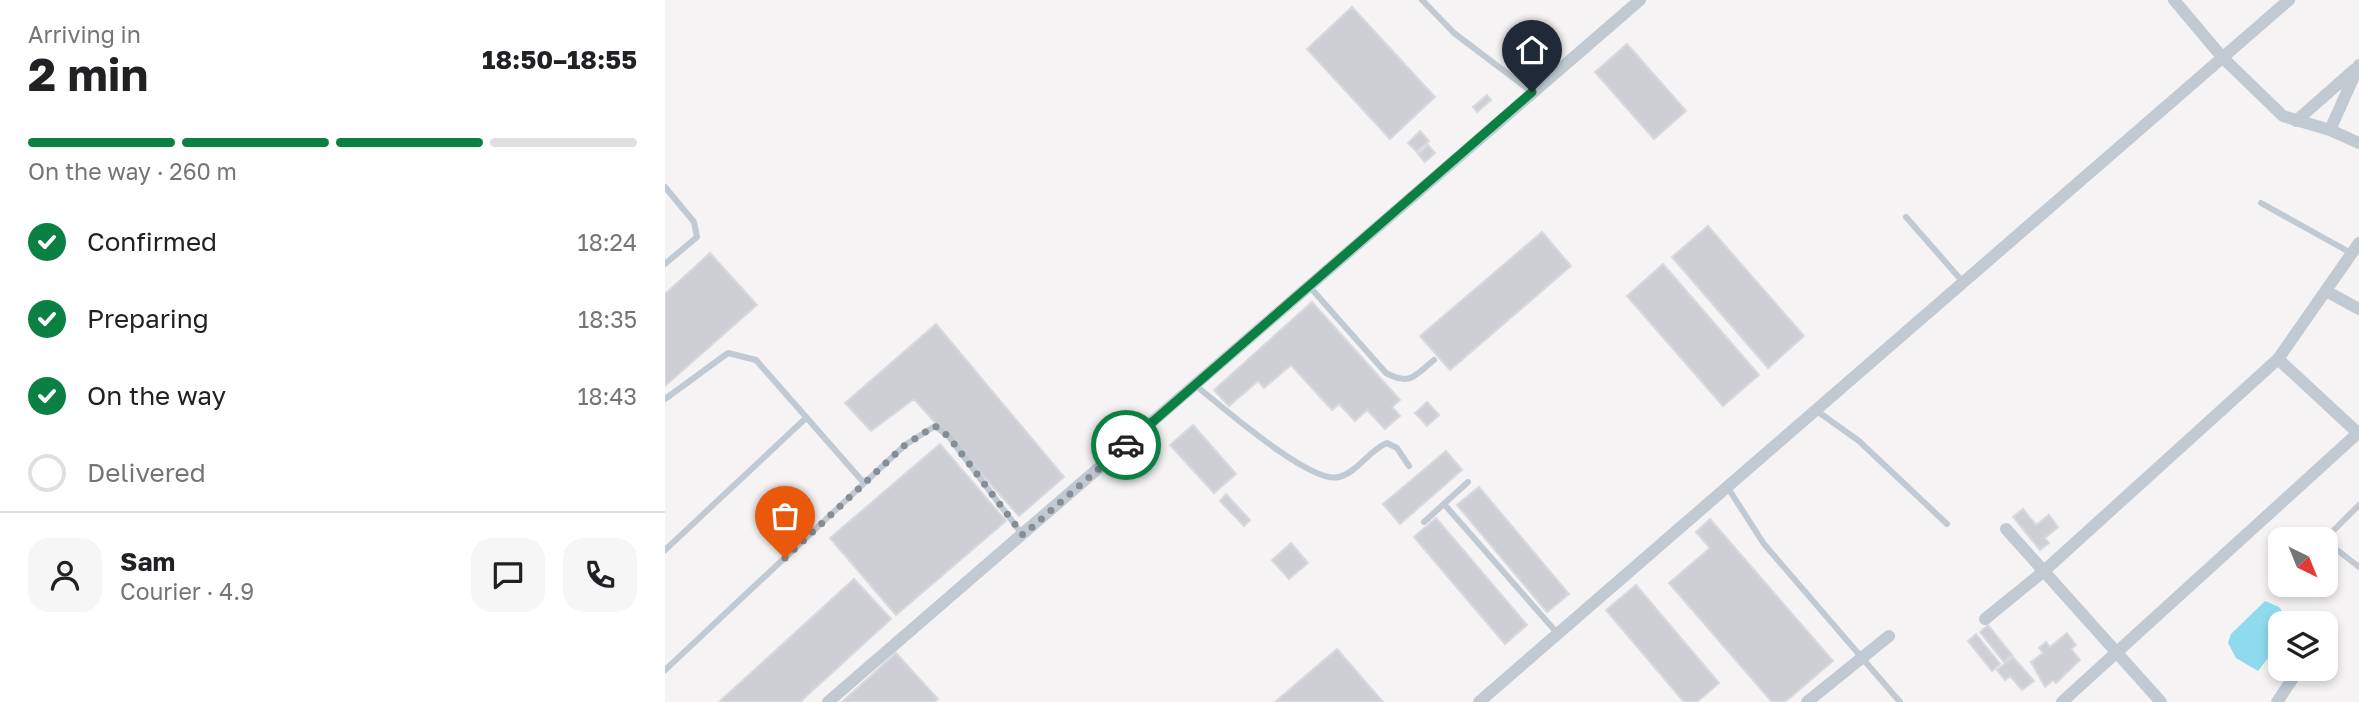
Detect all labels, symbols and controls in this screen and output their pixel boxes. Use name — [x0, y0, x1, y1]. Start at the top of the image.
text: Arriving in — [28, 20, 141, 48]
pin — [1502, 20, 1562, 92]
icon: home — [1513, 31, 1551, 69]
text: 18:50–18:55 — [482, 44, 637, 75]
text: 2 min — [28, 46, 148, 101]
text: On the way · 260 m — [28, 157, 237, 185]
icon: check — [28, 223, 66, 261]
text: Confirmed — [87, 226, 217, 257]
text: 18:24 — [578, 228, 637, 256]
icon: check — [28, 300, 66, 338]
text: Preparing — [87, 303, 209, 334]
text: 18:35 — [578, 305, 637, 333]
icon: check — [28, 377, 66, 415]
text: On the way — [87, 380, 226, 411]
text: 18:43 — [577, 382, 637, 410]
courier — [1091, 410, 1161, 480]
icon: car — [1107, 426, 1145, 464]
text: Delivered — [87, 457, 206, 488]
pin — [755, 486, 815, 558]
icon: bag — [766, 497, 804, 535]
north arrow — [2268, 527, 2338, 597]
map controls — [2268, 527, 2338, 681]
button: person — [28, 538, 102, 612]
button: chat — [471, 538, 545, 612]
button: phone — [563, 538, 637, 612]
text: Sam — [120, 546, 175, 577]
text: Courier · 4.9 — [120, 577, 254, 605]
button: layers — [2268, 611, 2338, 681]

